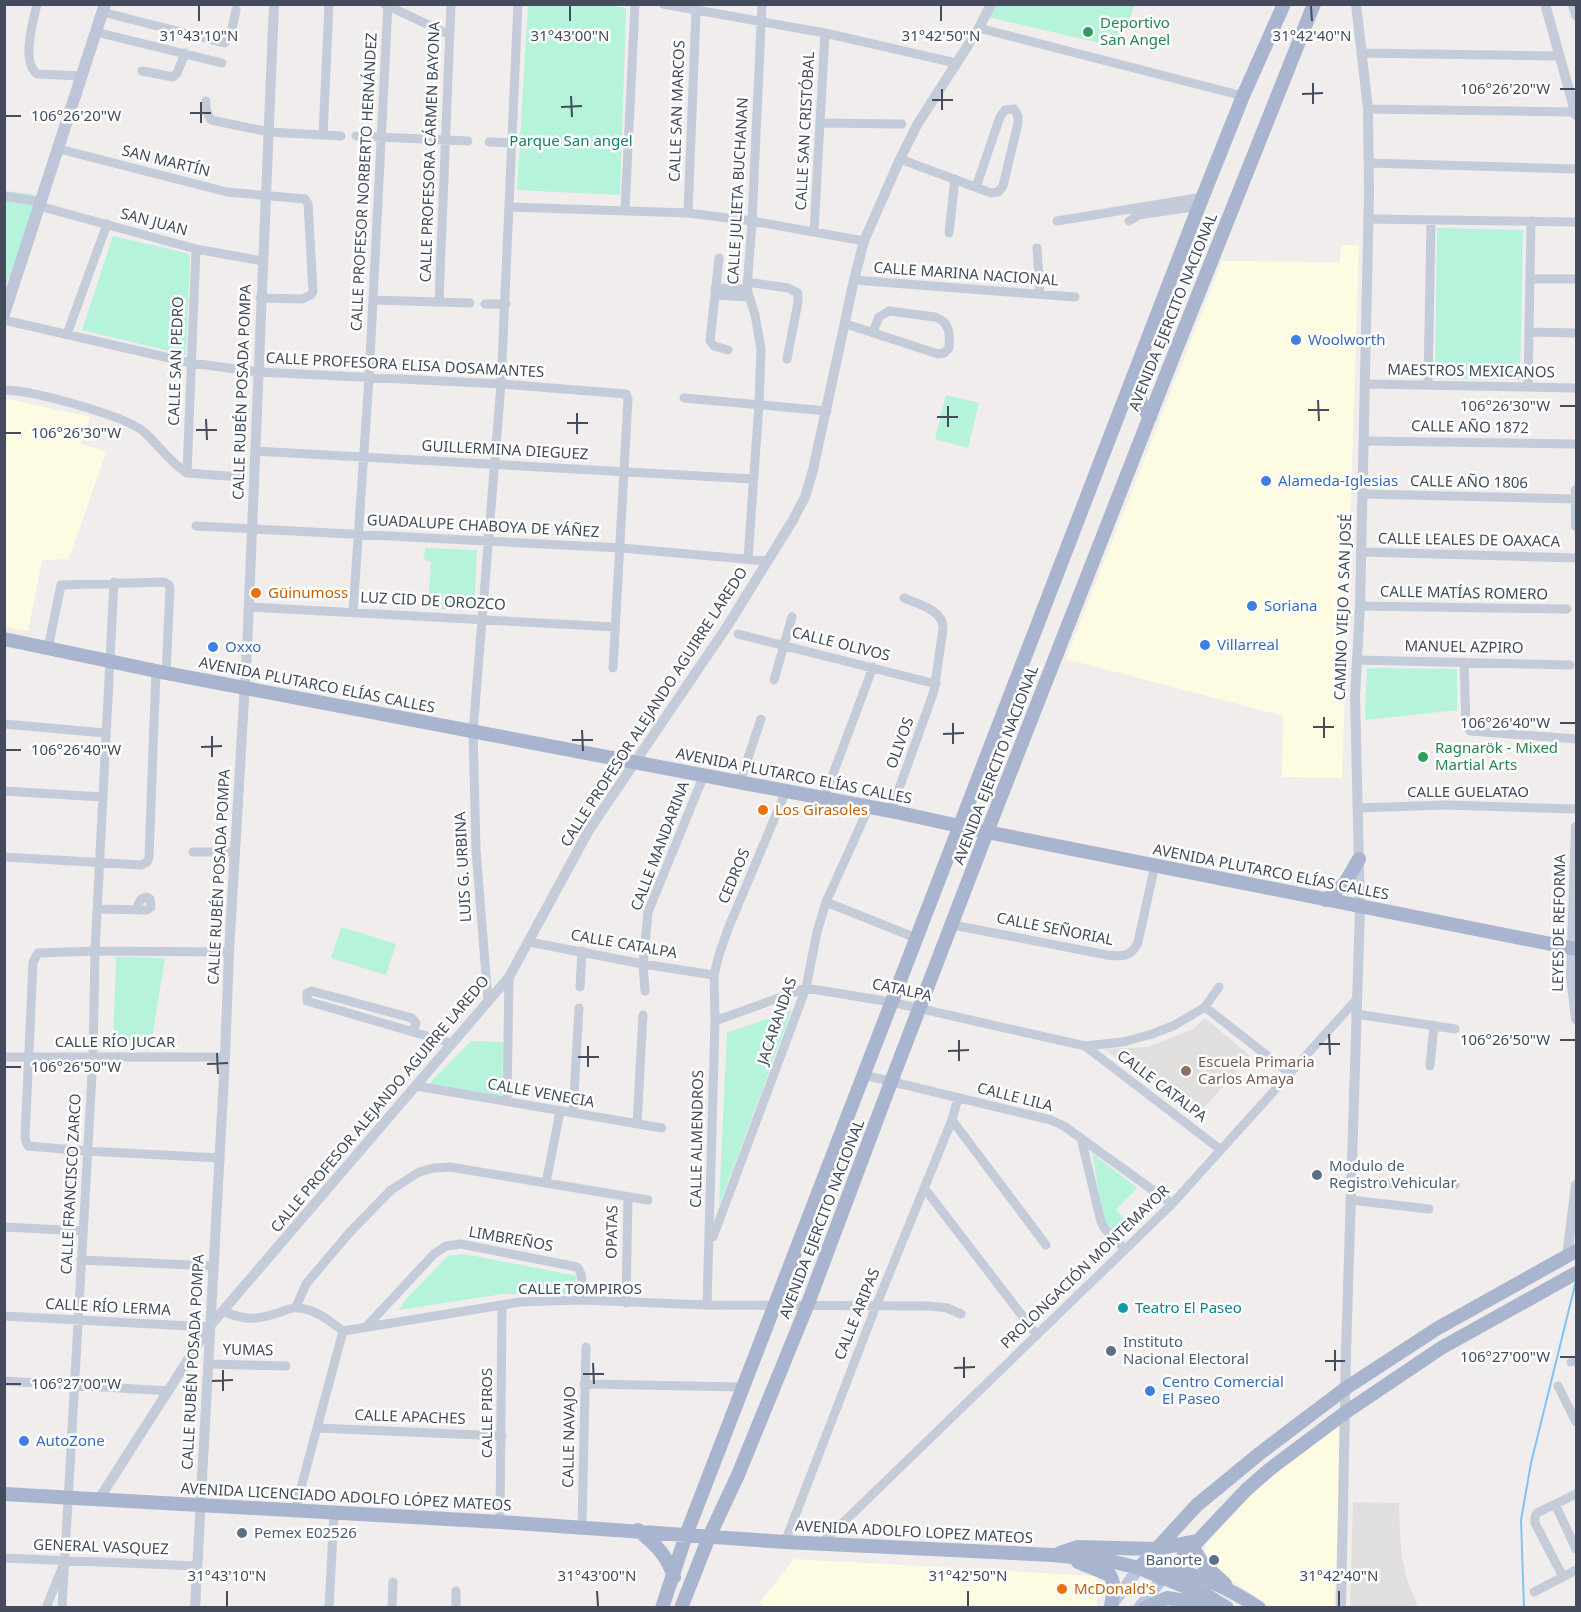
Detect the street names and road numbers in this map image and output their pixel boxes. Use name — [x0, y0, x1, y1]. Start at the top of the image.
street label: CALLE PROFESORA CÁRMEN BAYONA — [414, 21, 444, 283]
street label: CALLE PROFESOR NORBERTO HERNÁNDEZ — [345, 32, 381, 332]
street label: CALLE SAN MARCOS — [664, 40, 688, 182]
street label: CALLE SAN CRISTÓBAL — [790, 51, 818, 211]
street label: CALLE JULIETA BUCHANAN — [722, 97, 752, 285]
street label: SAN MARTÍN — [120, 139, 213, 181]
street label: SAN JUAN — [118, 202, 190, 240]
street label: AVENIDA EJERCITO NACIONAL — [1123, 209, 1221, 414]
street label: CALLE MARINA NACIONAL — [873, 257, 1059, 289]
street label: CALLE RUBÉN POSADA POMPA — [227, 283, 255, 500]
street label: CALLE SAN PEDRO — [163, 296, 187, 426]
street label: CALLE PROFESORA ELISA DOSAMANTES — [265, 347, 545, 381]
street label: MAESTROS MEXICANOS — [1387, 359, 1555, 381]
street label: CALLE AÑO 1872 — [1411, 415, 1529, 437]
street label: GUILLERMINA DIEGUEZ — [421, 435, 589, 463]
street label: CALLE AÑO 1806 — [1410, 470, 1528, 492]
street label: GUADALUPE CHABOYA DE YÁÑEZ — [366, 509, 600, 541]
street label: CAMINO VIEJO A SAN JOSÉ — [1329, 513, 1355, 701]
street label: CALLE LEALES DE OAXACA — [1378, 527, 1561, 551]
street label: CALLE PROFESOR ALEJANDO AGUIRRE LAREDO — [555, 563, 751, 850]
street label: CALLE MATÍAS ROMERO — [1380, 581, 1548, 603]
street label: LUZ CID DE OROZCO — [360, 586, 506, 614]
street label: CALLE OLIVOS — [790, 621, 892, 665]
street label: MANUEL AZPIRO — [1404, 635, 1524, 657]
street label: AVENIDA PLUTARCO ELÍAS CALLES — [197, 651, 437, 717]
street label: AVENIDA EJERCITO NACIONAL — [948, 662, 1042, 867]
street label: OLIVOS — [881, 714, 918, 771]
street label: AVENIDA PLUTARCO ELÍAS CALLES — [674, 742, 914, 808]
street label: CALLE RUBÉN POSADA POMPA — [202, 768, 234, 985]
street label: CALLE MANDARINA — [625, 778, 693, 913]
street label: CALLE GUELATAO — [1407, 781, 1529, 801]
street label: LUIS G. URBINA — [449, 811, 475, 923]
street label: AVENIDA PLUTARCO ELÍAS CALLES — [1151, 838, 1391, 904]
street label: CEDROS — [713, 845, 754, 906]
street label: LEYES DE REFORMA — [1547, 853, 1569, 992]
street label: CALLE SEÑORIAL — [995, 907, 1115, 949]
street label: CALLE CATALPA — [569, 924, 679, 962]
street label: CALLE PROFESOR ALEJANDO AGUIRRE LAREDO — [266, 971, 493, 1236]
street label: CATALPA — [870, 973, 934, 1005]
street label: JACARANDAS — [751, 974, 800, 1069]
street label: CALLE RÍO JUCAR — [55, 1031, 176, 1051]
street label: CALLE CATALPA — [1114, 1045, 1212, 1126]
street label: CALLE ALMENDROS — [685, 1070, 707, 1208]
street label: CALLE VENECIA — [486, 1073, 597, 1111]
street label: CALLE LILA — [975, 1077, 1056, 1115]
street label: CALLE FRANCISCO ZARCO — [55, 1093, 85, 1275]
street label: AVENIDA EJERCITO NACIONAL — [774, 1116, 868, 1321]
street label: PROLONGACIÓN MONTEMAYOR — [996, 1180, 1174, 1352]
street label: OPATAS — [601, 1205, 621, 1259]
street label: LIMBREÑOS — [467, 1221, 555, 1255]
street label: CALLE RUBÉN POSADA POMPA — [176, 1253, 208, 1470]
street label: CALLE ARIPAS — [829, 1265, 884, 1362]
street label: CALLE TOMPIROS — [518, 1278, 642, 1298]
street label: CALLE RÍO LERMA — [45, 1293, 172, 1319]
street label: YUMAS — [222, 1339, 274, 1359]
street label: CALLE PIROS — [476, 1368, 496, 1458]
street label: CALLE NAVAJO — [557, 1386, 579, 1488]
street label: CALLE APACHES — [354, 1404, 466, 1428]
street label: AVENIDA LICENCIADO ADOLFO LÓPEZ MATEOS — [180, 1477, 512, 1515]
street label: AVENIDA ADOLFO LOPEZ MATEOS — [794, 1515, 1034, 1547]
street label: GENERAL VASQUEZ — [33, 1534, 169, 1558]

